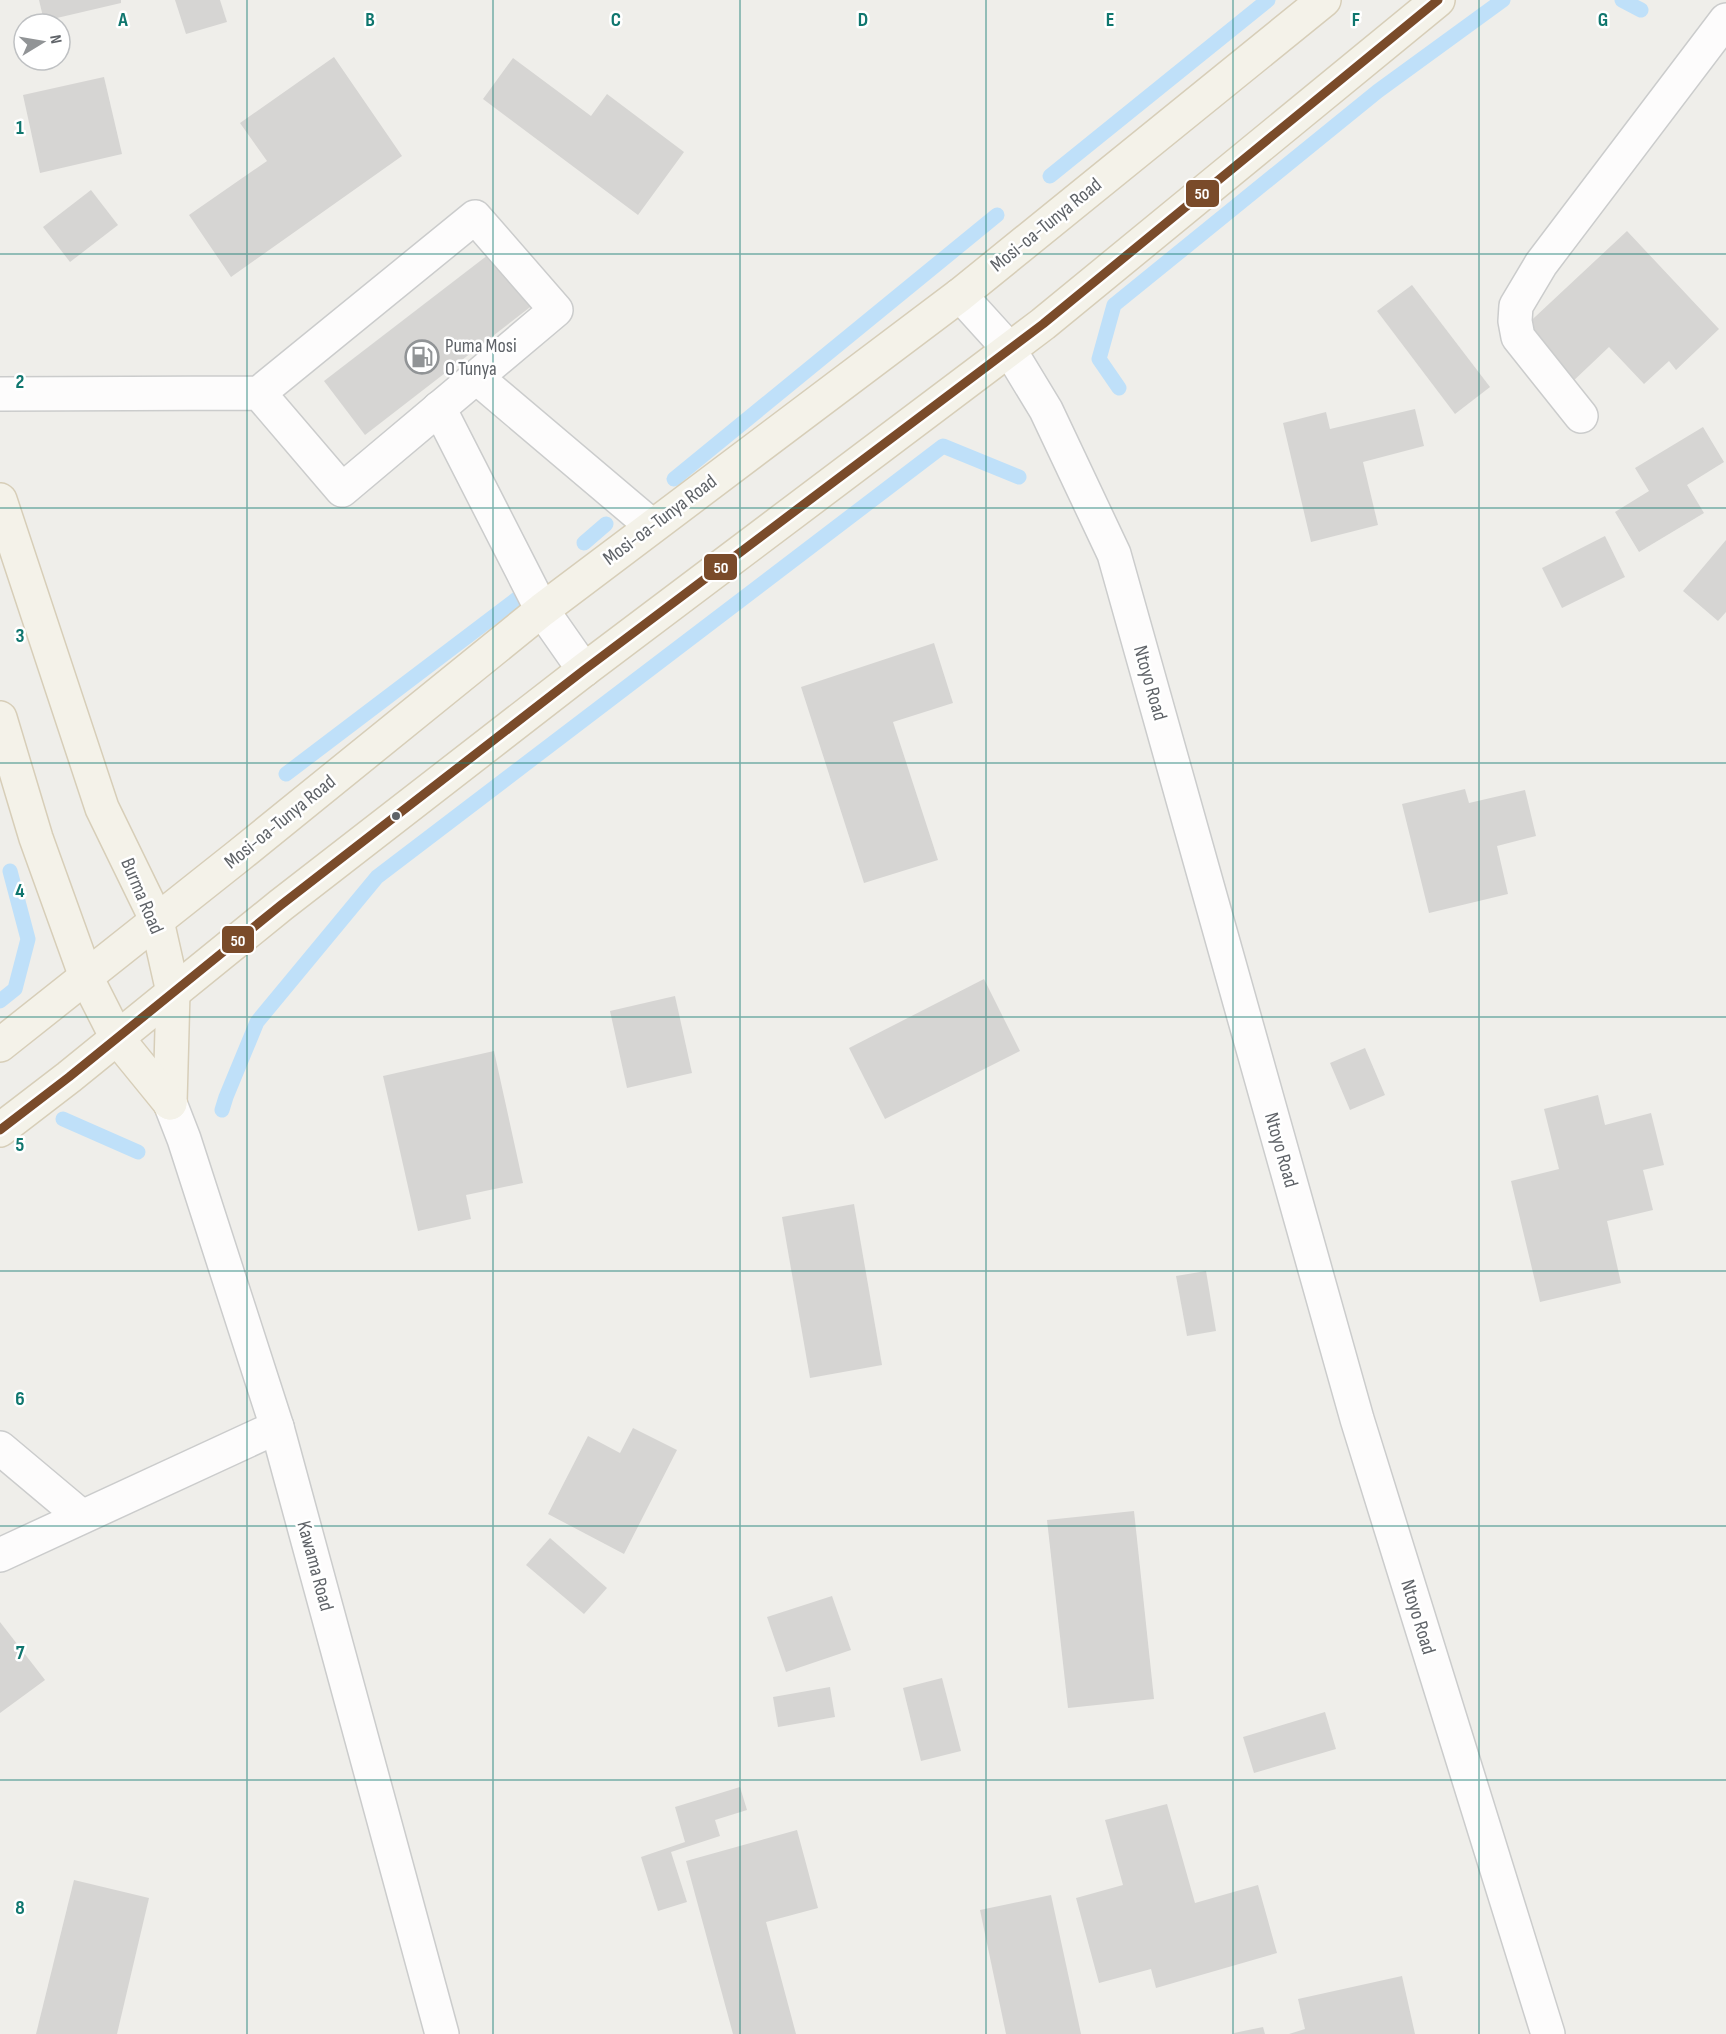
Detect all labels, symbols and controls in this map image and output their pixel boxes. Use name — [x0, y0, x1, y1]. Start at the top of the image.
text: A — [117, 8, 128, 32]
text: B — [365, 8, 375, 32]
text: C — [611, 8, 621, 32]
text: D — [858, 8, 868, 32]
text: E — [1106, 8, 1114, 32]
text: F — [1352, 8, 1360, 32]
text: G — [1598, 8, 1608, 32]
north arrow — [12, 12, 72, 72]
text: N — [45, 33, 65, 45]
text: 1 — [16, 116, 24, 140]
street label: Mosi-oa-Tunya Road — [986, 173, 1106, 277]
line badge: 50 — [1185, 179, 1220, 208]
text: 50 — [1195, 185, 1209, 204]
place label: Puma Mosi O Tunya — [445, 334, 517, 381]
fuel station icon: Puma Mosi O Tunya — [404, 339, 440, 375]
text: 2 — [16, 370, 24, 394]
street label: Mosi-oa-Tunya Road — [598, 469, 722, 571]
line badge: 50 — [703, 553, 738, 581]
text: 50 — [714, 559, 728, 578]
text: 3 — [16, 624, 25, 648]
street label: Ntoyo Road — [1128, 643, 1172, 723]
street label: Mosi-oa-Tunya Road — [220, 770, 340, 874]
unlabelled marker — [390, 810, 402, 822]
street label: Burma Road — [115, 854, 169, 938]
text: 4 — [15, 879, 25, 903]
line badge: 50 — [221, 925, 255, 954]
text: 50 — [231, 932, 245, 951]
street label: Ntoyo Road — [1259, 1110, 1303, 1190]
text: 5 — [16, 1133, 25, 1157]
text: 6 — [15, 1387, 25, 1411]
street label: Kawama Road — [291, 1518, 339, 1614]
street label: Ntoyo Road — [1395, 1577, 1441, 1657]
text: 7 — [16, 1641, 25, 1665]
text: 8 — [15, 1896, 25, 1920]

